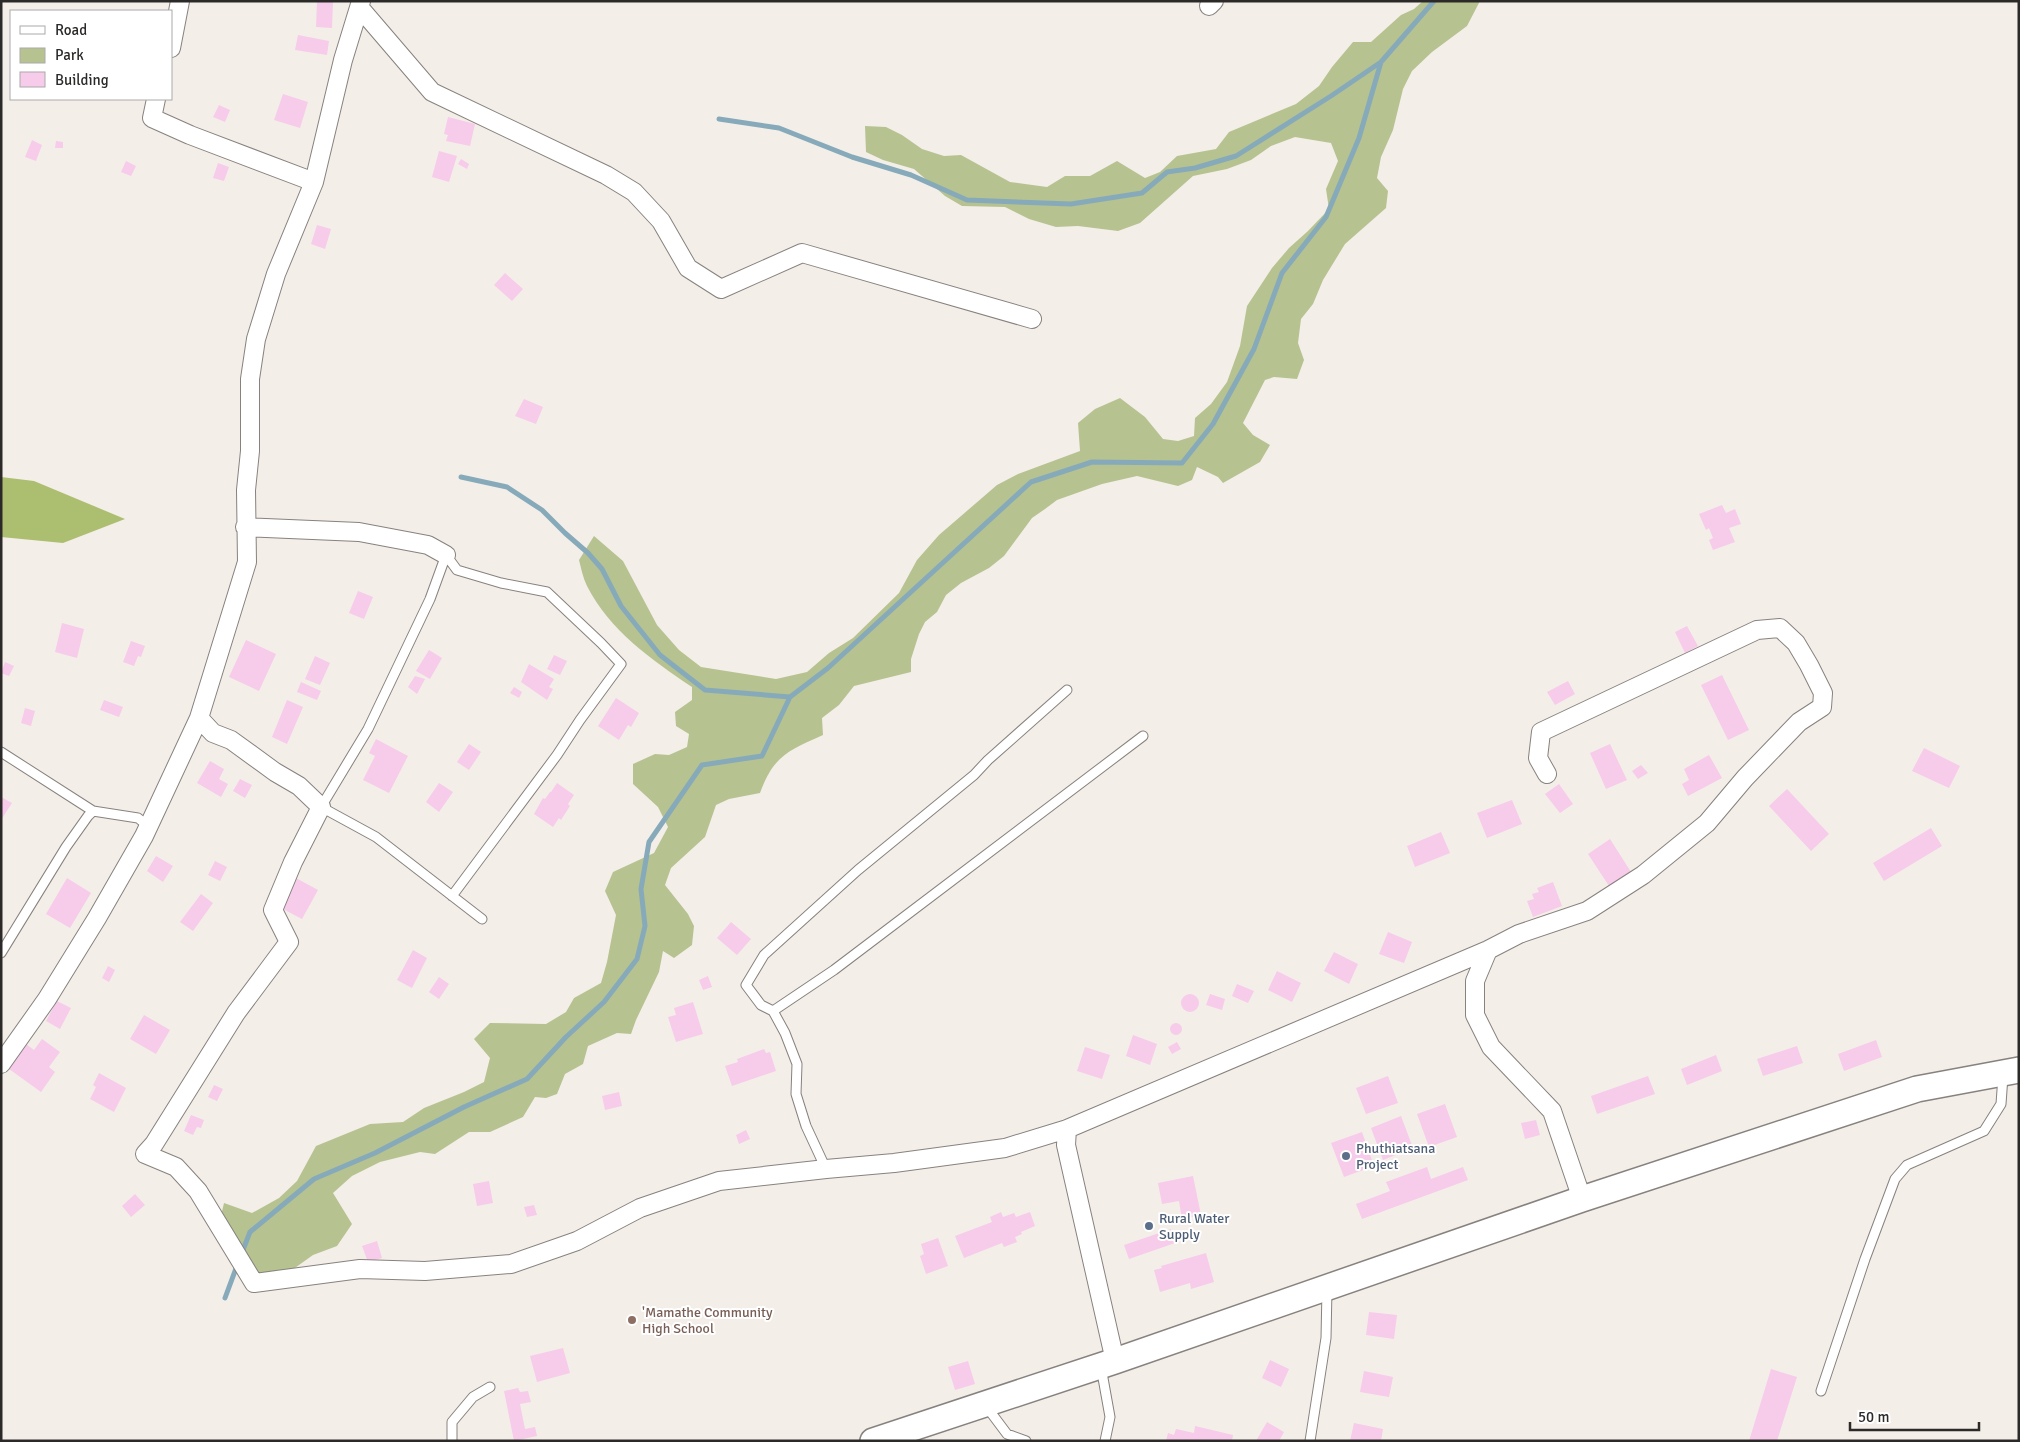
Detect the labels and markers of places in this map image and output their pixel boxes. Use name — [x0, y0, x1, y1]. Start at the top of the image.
place label: Phuthiatsana Project — [1356, 1140, 1435, 1173]
marker: Phuthiatsana Project — [1340, 1150, 1352, 1162]
place label: Rural Water Supply — [1159, 1210, 1230, 1243]
marker: Rural Water Supply — [1143, 1220, 1155, 1232]
place label: 'Mamathe Community High School — [642, 1304, 773, 1337]
marker: 'Mamathe Community High School — [626, 1314, 638, 1326]

